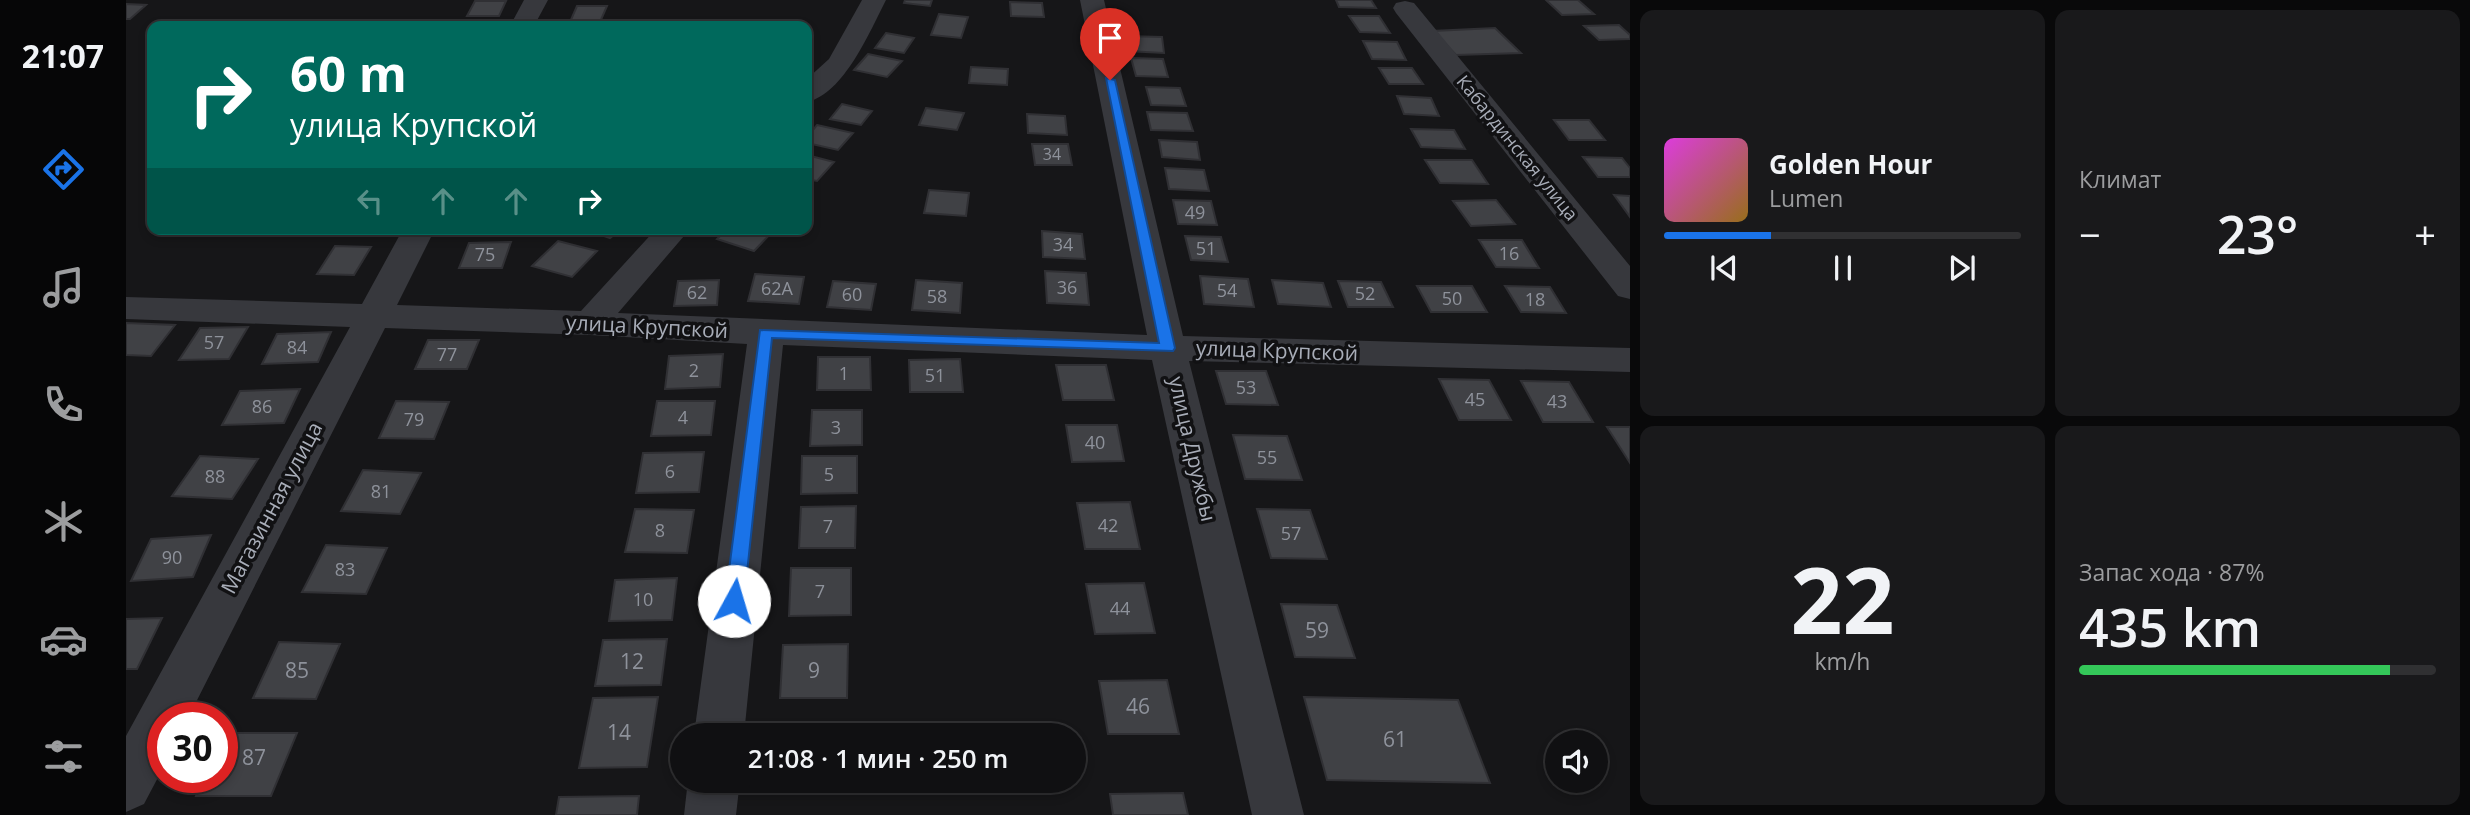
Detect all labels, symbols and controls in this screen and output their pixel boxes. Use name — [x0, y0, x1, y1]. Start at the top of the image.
pin — [1080, 8, 1140, 80]
icon: arrive — [1091, 19, 1129, 57]
text: 21:07 — [22, 34, 104, 77]
text: 60 m — [290, 40, 407, 106]
icon: right — [175, 49, 266, 140]
street label: Кабардинская улица — [1452, 70, 1584, 225]
text: улица Крупской — [290, 103, 537, 146]
house number: 34 — [1043, 143, 1061, 165]
icon: directions — [39, 145, 88, 194]
text: Golden Hour — [1769, 146, 1932, 182]
text: Климат — [2079, 163, 2161, 195]
icon: left — [351, 182, 389, 220]
icon: ahead — [424, 182, 462, 220]
icon: ahead — [497, 182, 535, 220]
icon: right — [570, 182, 608, 220]
text: Lumen — [1769, 182, 1843, 214]
text: 23° — [2217, 198, 2298, 269]
house number: 49 — [1185, 200, 1205, 224]
text: − — [2079, 208, 2101, 260]
text: + — [2414, 208, 2436, 260]
house number: 34 — [1053, 232, 1073, 256]
house number: 51 — [1196, 236, 1216, 260]
house number: 16 — [1499, 241, 1519, 265]
house number: 75 — [475, 242, 495, 266]
icon: previous — [1705, 249, 1743, 287]
icon: pause — [1824, 249, 1862, 287]
icon: next — [1943, 249, 1981, 287]
icon: music — [39, 263, 88, 312]
house number: 36 — [1057, 275, 1077, 299]
house number: 62А — [761, 276, 794, 300]
house number: 54 — [1217, 278, 1237, 302]
house number: 62 — [687, 280, 707, 304]
house number: 52 — [1355, 281, 1375, 305]
house number: 60 — [842, 282, 862, 306]
house number: 58 — [927, 284, 947, 308]
house number: 50 — [1442, 286, 1462, 310]
house number: 18 — [1525, 287, 1545, 311]
street label: улица Крупской — [565, 308, 729, 344]
house number: 57 — [204, 330, 224, 354]
street label: улица Крупской — [1195, 333, 1359, 367]
house number: 84 — [287, 335, 307, 359]
house number: 77 — [437, 342, 457, 366]
house number: 2 — [689, 358, 699, 382]
house number: 1 — [839, 361, 849, 385]
house number: 51 — [925, 363, 945, 387]
street label: улица Дружбы — [1163, 374, 1223, 524]
house number: 53 — [1236, 375, 1256, 399]
icon: phone — [39, 380, 88, 429]
house number: 45 — [1465, 387, 1485, 411]
house number: 43 — [1547, 389, 1567, 413]
house number: 86 — [252, 394, 272, 418]
house number: 4 — [678, 405, 688, 429]
house number: 79 — [404, 407, 424, 431]
house number: 3 — [831, 415, 841, 439]
street label: Магазинная улица — [214, 417, 328, 598]
house number: 40 — [1085, 430, 1105, 454]
house number: 55 — [1257, 445, 1277, 469]
house number: 6 — [665, 459, 675, 483]
house number: 5 — [824, 462, 834, 486]
house number: 88 — [205, 464, 225, 488]
house number: 81 — [371, 479, 391, 503]
icon: climate — [39, 497, 88, 546]
house number: 42 — [1098, 513, 1118, 537]
house number: 7 — [823, 514, 833, 538]
house number: 8 — [655, 518, 665, 542]
house number: 57 — [1281, 521, 1301, 545]
text: 22 — [1790, 537, 1895, 661]
house number: 90 — [162, 545, 182, 569]
text: Запас хода · 87% — [2079, 556, 2264, 588]
house number: 83 — [335, 557, 355, 581]
position arrow — [697, 564, 771, 638]
house number: 7 — [815, 579, 825, 603]
house number: 10 — [633, 587, 653, 611]
text: 435 km — [2079, 591, 2261, 662]
house number: 44 — [1110, 596, 1130, 620]
icon: car — [39, 615, 88, 664]
house number: 59 — [1305, 616, 1329, 644]
text: km/h — [1815, 645, 1870, 677]
house number: 12 — [620, 647, 644, 675]
house number: 85 — [285, 656, 309, 684]
house number: 9 — [808, 656, 820, 684]
house number: 46 — [1126, 692, 1150, 720]
speed limit sign: 30 — [147, 702, 238, 793]
house number: 14 — [607, 718, 631, 746]
house number: 61 — [1383, 725, 1407, 753]
map controls — [1545, 730, 1608, 793]
button: sound — [1545, 730, 1608, 793]
icon: filters — [39, 732, 88, 781]
text: 21:08 · 1 мин · 250 m — [748, 740, 1008, 776]
house number: 87 — [242, 743, 266, 771]

